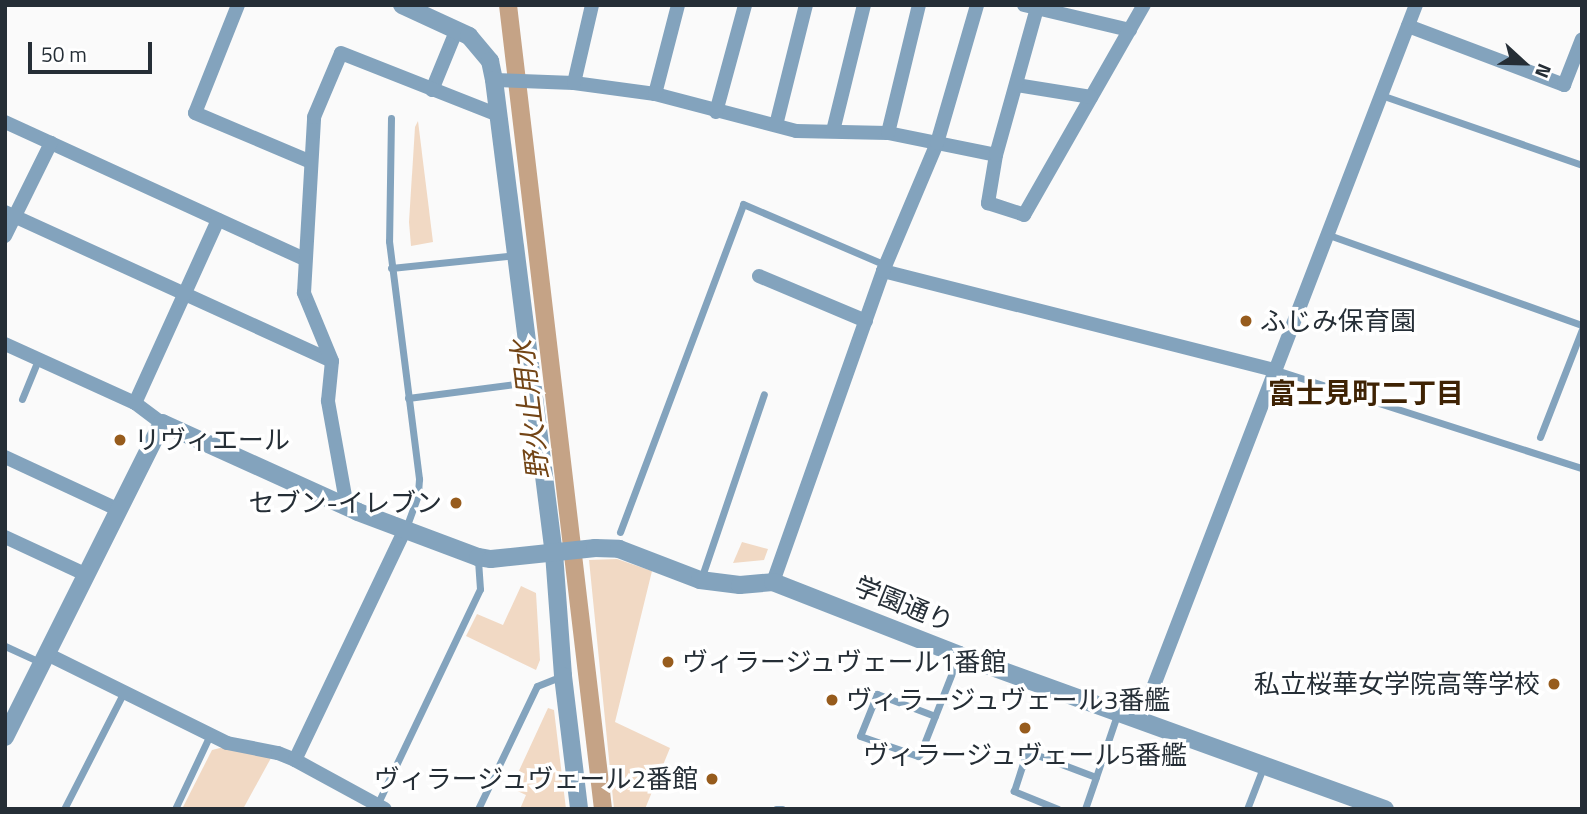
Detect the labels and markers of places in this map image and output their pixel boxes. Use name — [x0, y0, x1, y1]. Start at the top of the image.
place label: ふじみ保育園 — [1260, 305, 1416, 337]
marker: ふじみ保育園 — [1238, 313, 1254, 329]
place label: リヴィエール — [134, 424, 290, 456]
marker: リヴィエール — [112, 432, 128, 448]
place label: セブン-イレブン — [249, 487, 442, 519]
marker: セブン-イレブン — [448, 495, 464, 511]
place label: ヴィラージュヴェール1番館 — [682, 646, 1009, 678]
marker: ヴィラージュヴェール1番館 — [660, 654, 676, 670]
place label: 私立桜華女学院高等学校 — [1254, 668, 1540, 700]
marker: 私立桜華女学院高等学校 — [1546, 676, 1562, 692]
place label: ヴィラージュヴェール3番艦 — [846, 684, 1173, 716]
marker: ヴィラージュヴェール3番艦 — [824, 692, 840, 708]
marker: ヴィラージュヴェール5番艦 — [1017, 720, 1033, 736]
place label: ヴィラージュヴェール5番艦 — [862, 739, 1188, 771]
place label: ヴィラージュヴェール2番館 — [371, 763, 698, 795]
marker: ヴィラージュヴェール2番館 — [704, 771, 720, 787]

